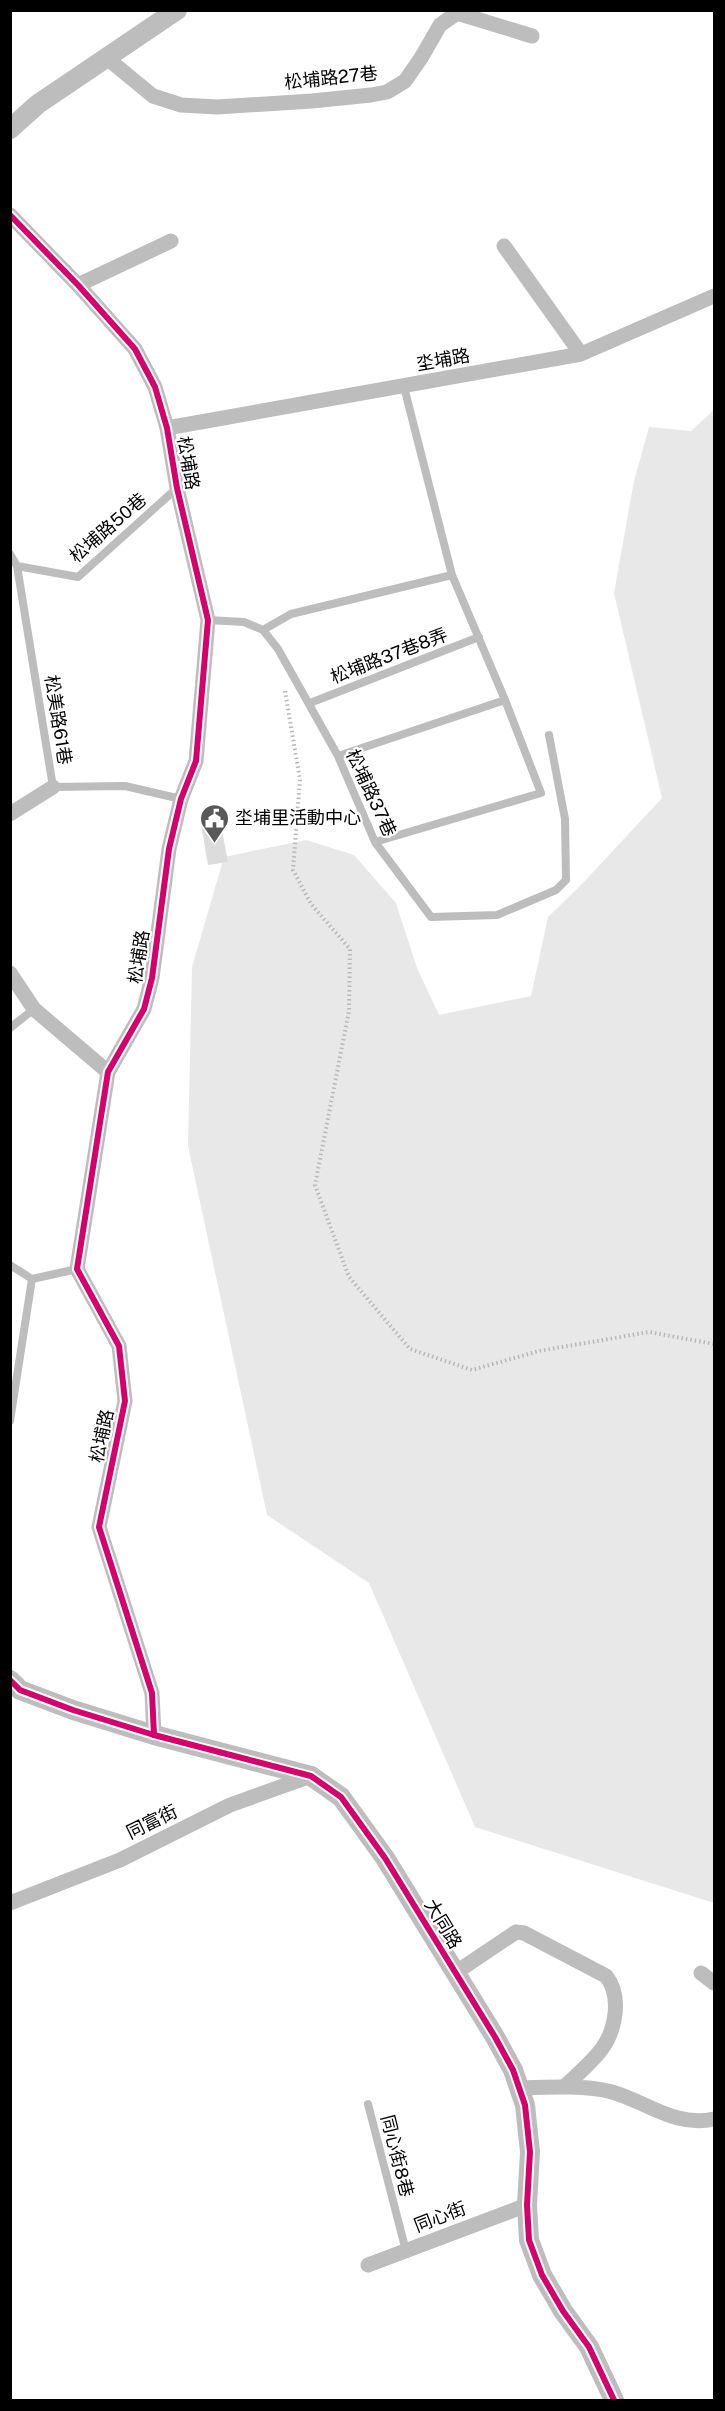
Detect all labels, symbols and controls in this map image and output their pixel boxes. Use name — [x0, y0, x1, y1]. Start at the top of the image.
street label: 松埔路27巷 — [283, 62, 379, 93]
street label: 坔埔路 — [415, 344, 471, 375]
street label: 松埔路 — [173, 435, 204, 491]
street label: 松埔路50巷 — [65, 489, 150, 567]
street label: 松埔路37巷8弄 — [327, 624, 450, 687]
street label: 松美路61巷 — [41, 674, 76, 766]
street label: 松埔路37巷 — [342, 746, 401, 840]
public building icon: 坔埔里活動中心 — [198, 802, 230, 844]
place label: 坔埔里活動中心 — [235, 807, 361, 828]
street label: 松埔路 — [124, 929, 153, 985]
street label: 松埔路 — [86, 1407, 117, 1464]
street label: 同富街 — [123, 1800, 181, 1843]
street label: 大同路 — [421, 1895, 466, 1952]
street label: 同心街8巷 — [377, 2113, 418, 2199]
street label: 同心街 — [411, 2197, 469, 2236]

